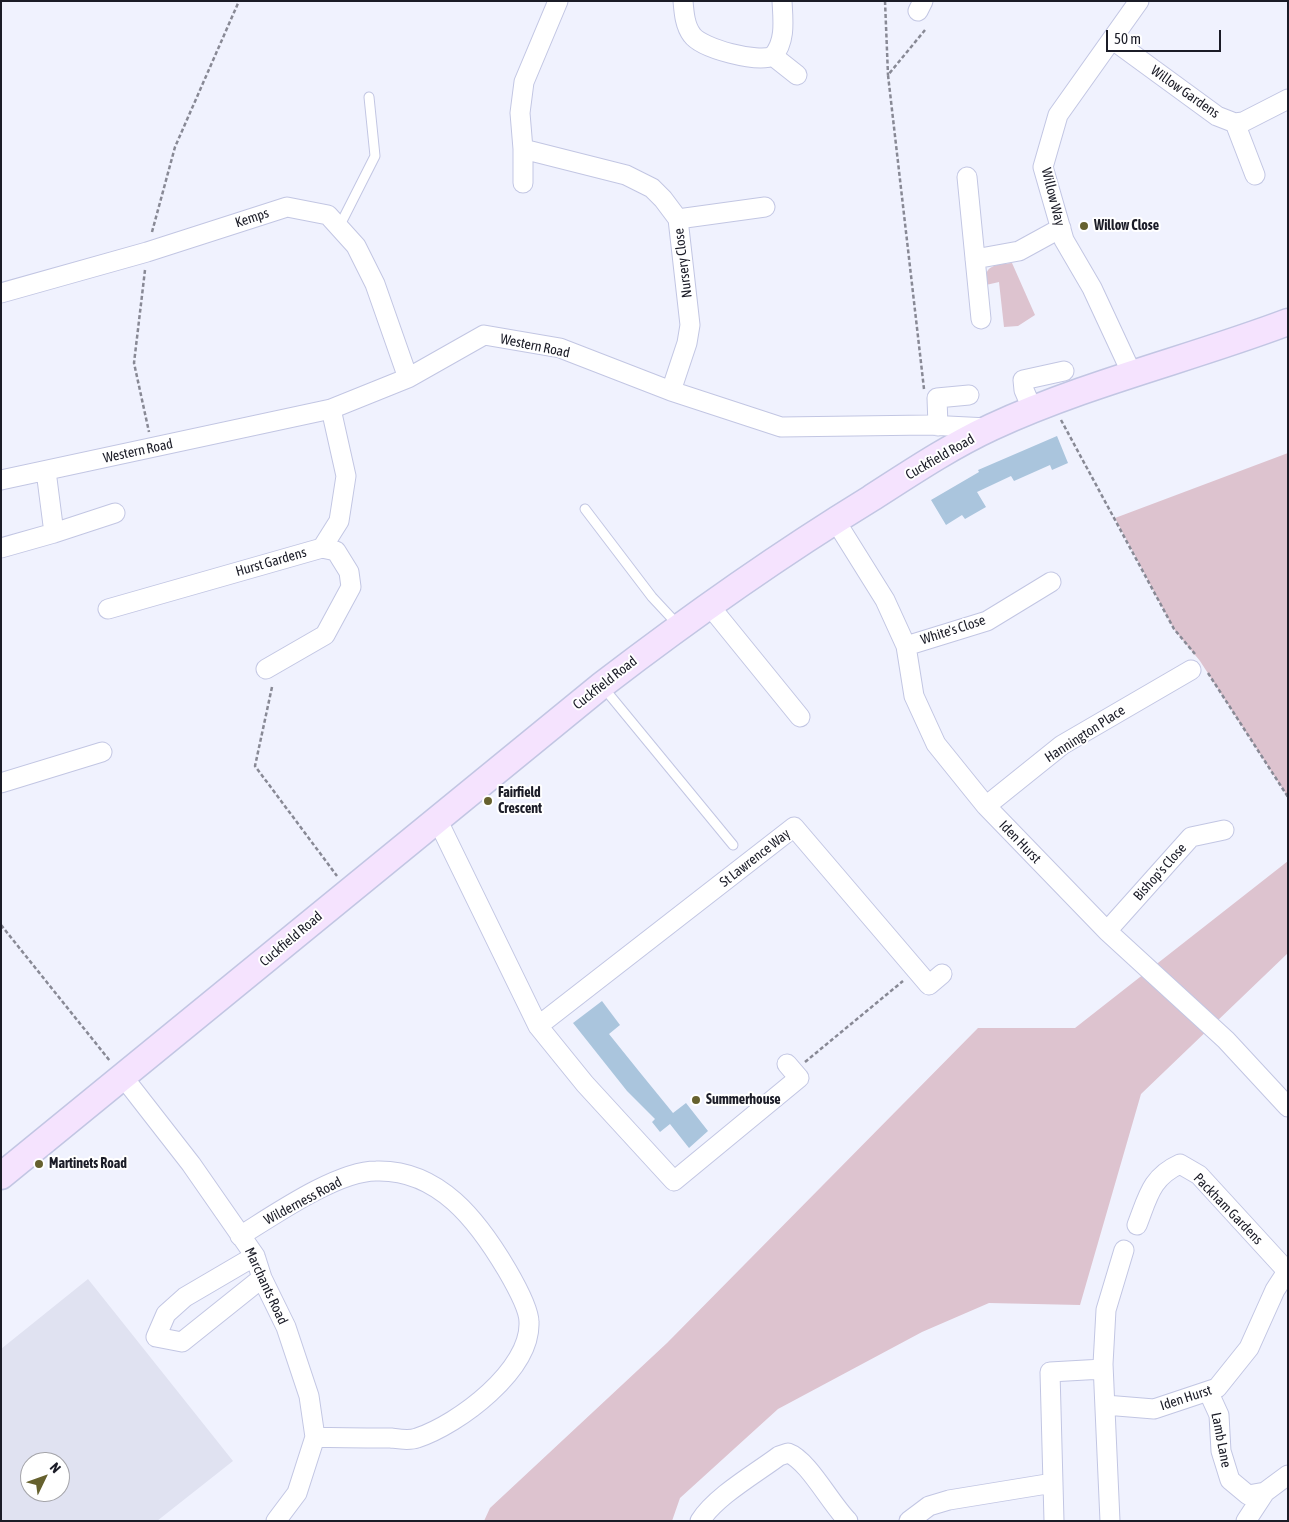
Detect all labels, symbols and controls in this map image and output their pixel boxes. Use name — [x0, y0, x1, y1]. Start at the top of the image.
scale bar — [1109, 20, 1224, 52]
text: 50 m — [1114, 30, 1141, 47]
street label: Willow Gardens — [1147, 62, 1223, 122]
street label: Willow Way — [1038, 166, 1068, 228]
street label: Kemps — [233, 205, 271, 231]
place label: Willow Close — [1094, 218, 1159, 234]
marker: Willow Close — [1078, 220, 1090, 232]
street label: Nursery Close — [670, 227, 696, 299]
street label: Western Road — [499, 330, 571, 362]
street label: Cuckfield Road — [903, 431, 977, 483]
street label: Western Road — [102, 435, 174, 467]
street label: Hurst Gardens — [234, 544, 308, 580]
street label: White's Close — [919, 612, 987, 648]
street label: Cuckfield Road — [570, 653, 640, 713]
street label: Hannington Place — [1042, 702, 1128, 766]
place label: Fairfield Crescent — [498, 785, 542, 818]
marker: Fairfield Crescent — [482, 795, 494, 807]
street label: Iden Hurst — [995, 817, 1045, 867]
street label: St Lawrence Way — [716, 825, 794, 891]
street label: Bishop's Close — [1130, 840, 1190, 904]
street label: Cuckfield Road — [256, 908, 326, 970]
place label: Summerhouse — [706, 1092, 781, 1108]
marker: Summerhouse — [690, 1094, 702, 1106]
place label: Martinets Road — [49, 1156, 127, 1172]
marker: Martinets Road — [33, 1158, 45, 1170]
street label: Packham Gardens — [1190, 1170, 1266, 1248]
street label: Wilderness Road — [261, 1173, 345, 1229]
street label: Marchants Road — [241, 1245, 291, 1327]
street label: Iden Hurst — [1158, 1382, 1214, 1414]
street label: Lamb Lane — [1207, 1411, 1235, 1469]
north arrow — [20, 1452, 70, 1502]
text: N — [47, 1459, 64, 1476]

